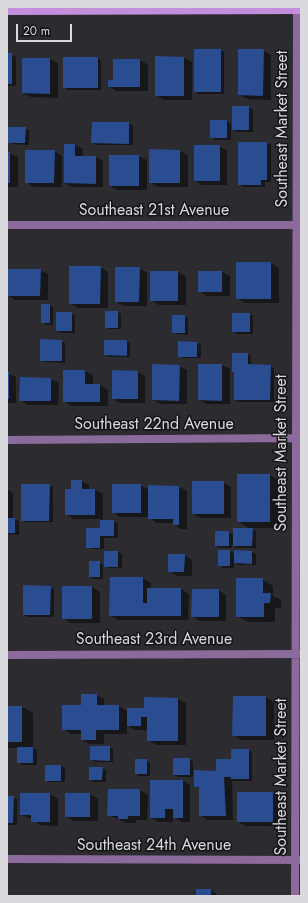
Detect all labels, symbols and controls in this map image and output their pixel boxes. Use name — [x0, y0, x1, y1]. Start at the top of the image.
scale bar — [18, 16, 74, 42]
text: 20 m — [23, 22, 50, 40]
street label: Southeast Market Street — [273, 50, 293, 208]
street label: Southeast 21st Avenue — [79, 201, 229, 221]
street label: Southeast Market Street — [272, 374, 292, 532]
street label: Southeast 22nd Avenue — [74, 415, 234, 435]
street label: Southeast 23rd Avenue — [76, 630, 232, 650]
street label: Southeast Market Street — [272, 698, 292, 856]
street label: Southeast 24th Avenue — [77, 836, 231, 856]

